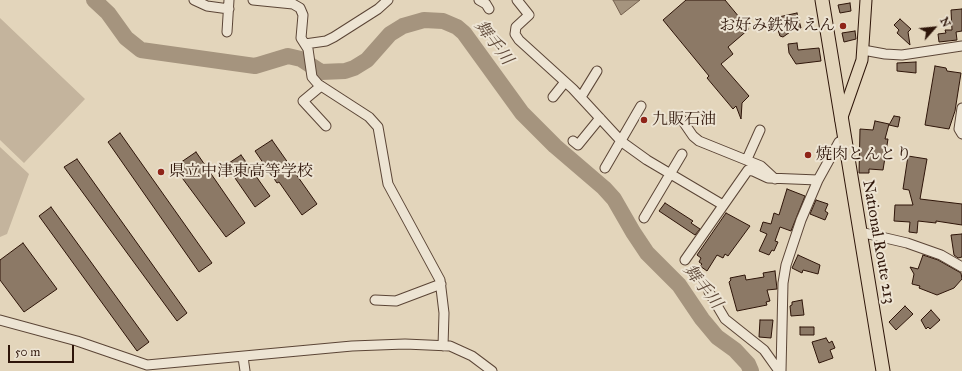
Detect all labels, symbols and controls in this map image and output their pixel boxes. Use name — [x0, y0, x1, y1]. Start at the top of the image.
north arrow — [914, 8, 954, 48]
text: N — [937, 15, 953, 29]
water label: 舞手川 — [470, 16, 516, 70]
place label: お好み鉄板 えん — [720, 16, 835, 36]
marker: お好み鉄板 えん — [838, 21, 848, 31]
place label: 九販石油 — [652, 110, 716, 130]
marker: 九販石油 — [639, 115, 649, 125]
place label: 焼肉とんとり — [816, 145, 912, 165]
marker: 焼肉とんとり — [803, 150, 813, 160]
place label: 県立中津東高等学校 — [169, 162, 313, 182]
marker: 県立中津東高等学校 — [156, 167, 166, 177]
street label: National Route 213 — [858, 179, 898, 305]
water label: 舞手川 — [678, 261, 726, 313]
scale bar — [10, 337, 76, 363]
text: 50 m — [15, 345, 40, 359]

